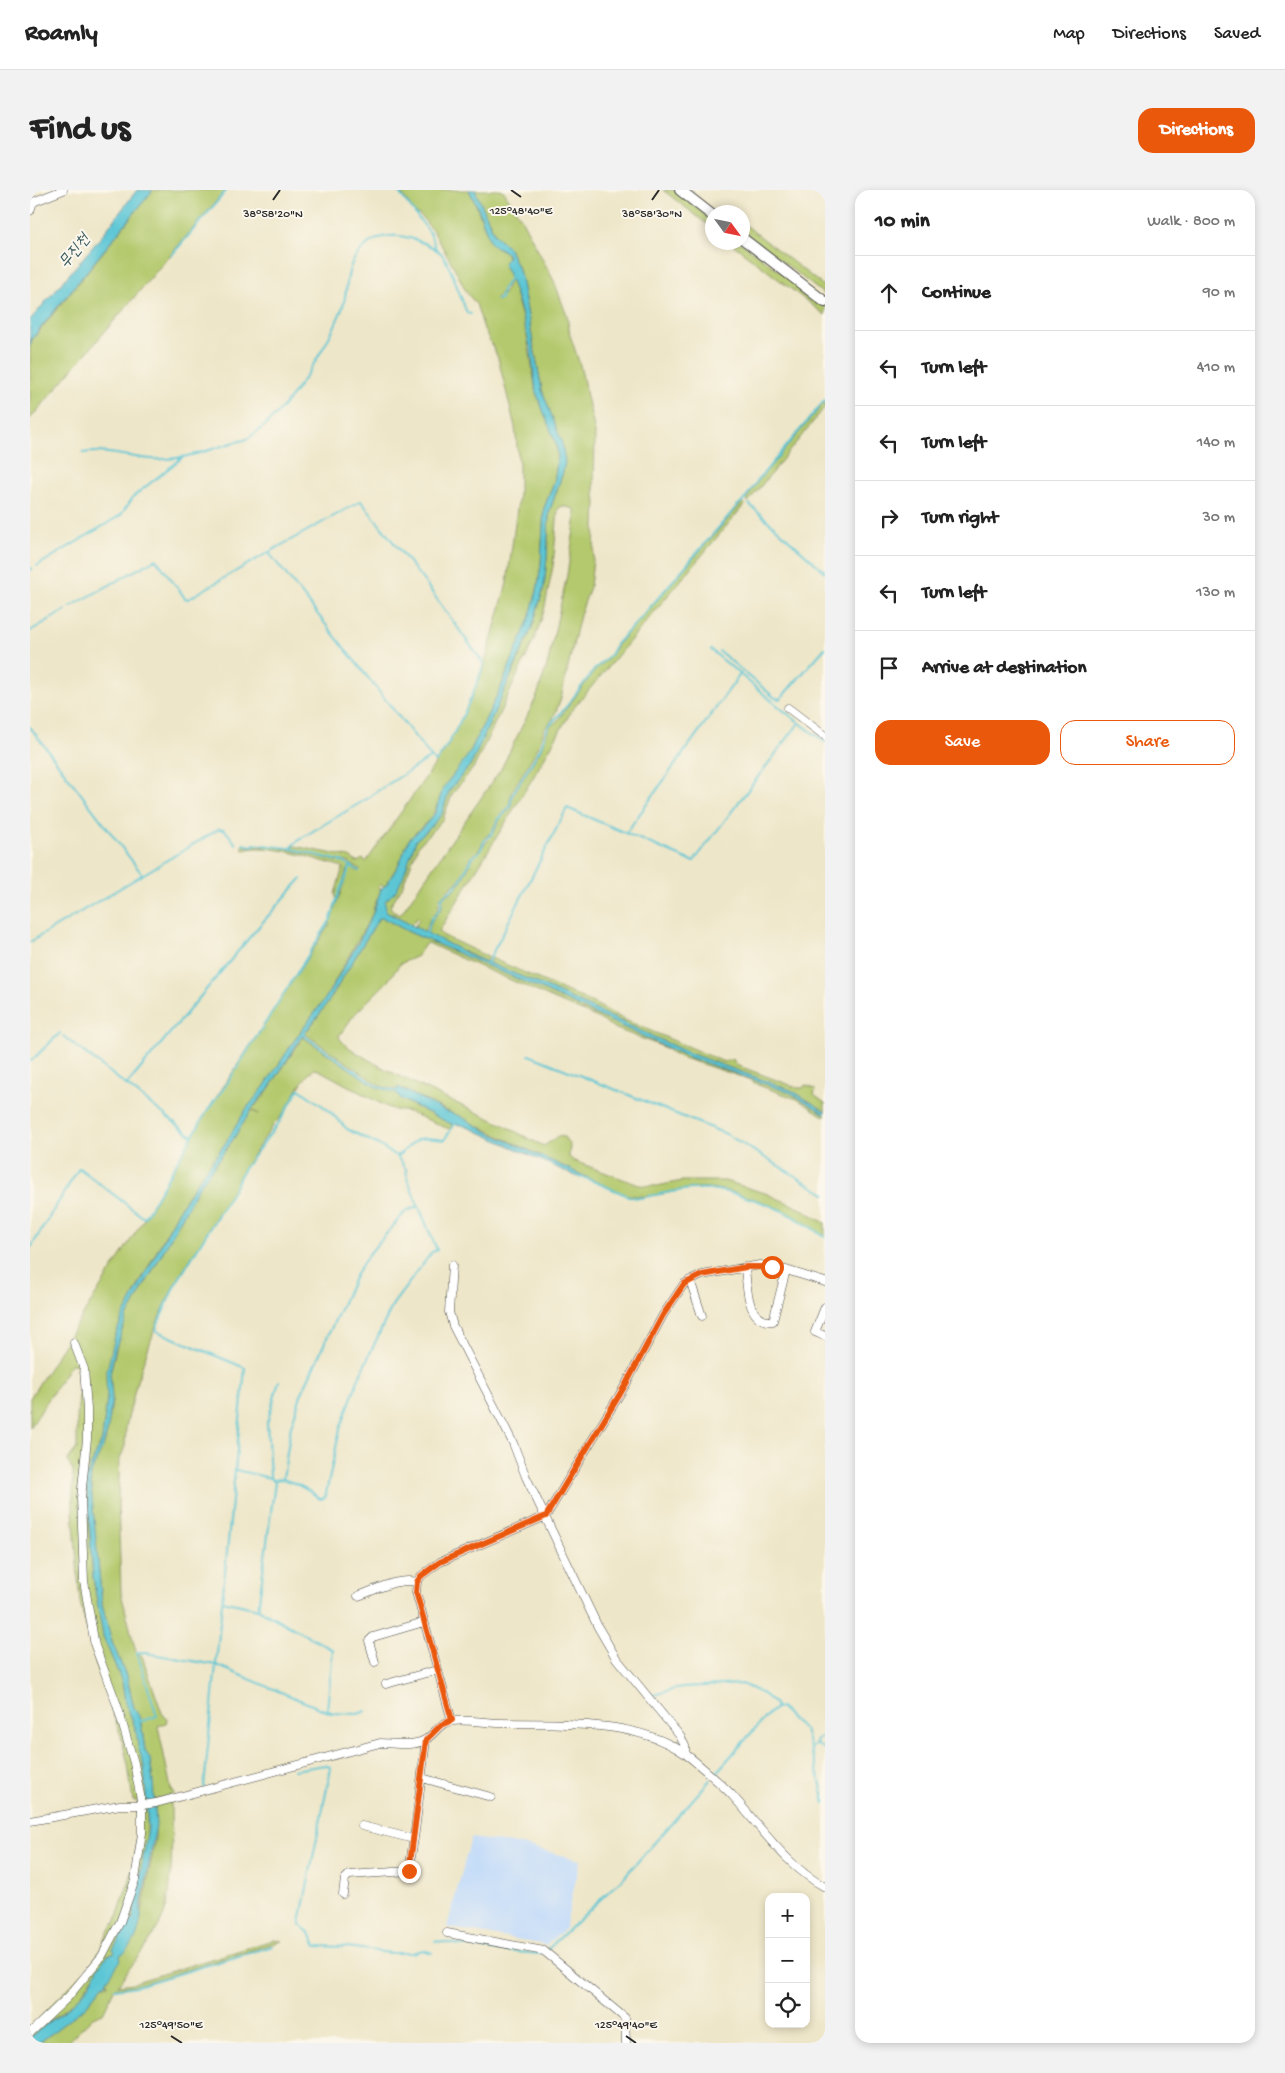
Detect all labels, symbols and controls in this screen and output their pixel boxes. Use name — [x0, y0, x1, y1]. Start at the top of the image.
text: Roamly — [25, 20, 98, 49]
text: Map — [1053, 24, 1085, 45]
text: Directions — [1113, 24, 1186, 45]
text: Saved — [1214, 24, 1260, 45]
button: Directions — [1138, 108, 1255, 153]
text: Find us — [30, 110, 130, 151]
text: 125°48'40"E — [489, 205, 553, 219]
north arrow — [705, 205, 750, 250]
text: 38°58'20"N — [242, 208, 303, 222]
text: 38°58'30"N — [621, 208, 682, 222]
text: 10 min — [875, 210, 930, 235]
text: Walk · 800 m — [1147, 213, 1235, 232]
water label: 무진천 — [56, 230, 97, 273]
icon: ahead — [875, 279, 903, 307]
text: Continue — [922, 282, 991, 305]
text: 90 m — [1203, 284, 1235, 303]
icon: left — [875, 354, 903, 382]
text: Turn left — [922, 357, 986, 380]
text: 410 m — [1197, 359, 1235, 378]
icon: left — [875, 429, 903, 457]
text: Turn left — [922, 432, 986, 455]
text: 140 m — [1197, 434, 1235, 453]
icon: right — [875, 504, 903, 532]
text: Turn right — [922, 507, 998, 530]
text: 30 m — [1202, 509, 1235, 528]
icon: left — [875, 579, 903, 607]
text: Turn left — [922, 582, 986, 605]
text: 130 m — [1196, 584, 1235, 603]
icon: arrive — [875, 654, 903, 682]
text: Arrive at destination — [922, 657, 1086, 680]
button: Save — [875, 720, 1050, 765]
button: Share — [1060, 720, 1235, 765]
route start — [761, 1256, 784, 1279]
route end — [398, 1860, 421, 1883]
map controls — [765, 1893, 810, 2028]
button: + — [765, 1893, 810, 1938]
button: − — [765, 1938, 810, 1983]
button: locate — [765, 1983, 810, 2028]
text: 125°49'50"E — [139, 2019, 203, 2033]
text: 125°49'40"E — [594, 2019, 658, 2033]

